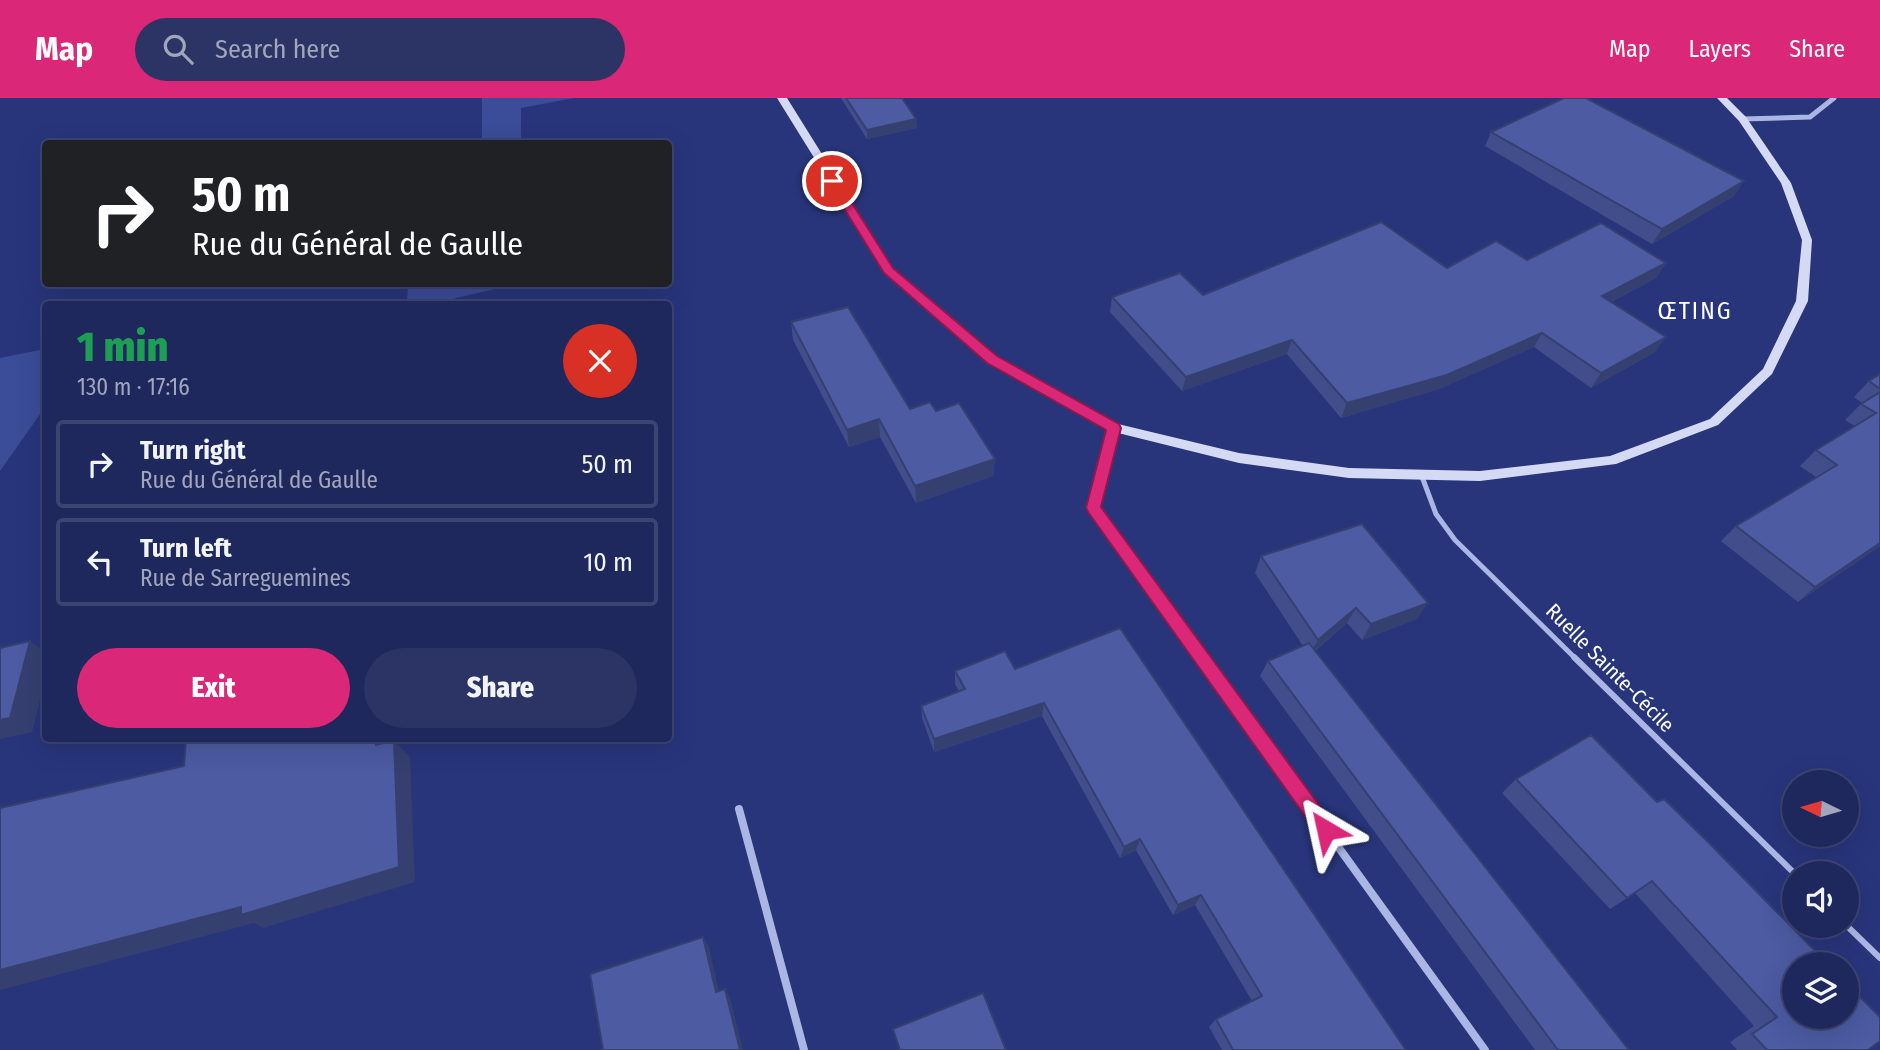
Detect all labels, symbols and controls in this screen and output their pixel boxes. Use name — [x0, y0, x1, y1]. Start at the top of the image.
search box — [135, 18, 625, 81]
text: Map — [35, 29, 93, 69]
icon: search — [159, 30, 197, 68]
text: Search here — [215, 34, 340, 65]
text: Map — [1609, 35, 1651, 63]
text: Layers — [1689, 35, 1751, 63]
text: Share — [1789, 35, 1845, 63]
pin — [802, 151, 862, 211]
icon: arrive — [813, 162, 851, 200]
text: 50 m — [192, 165, 290, 224]
icon: right — [77, 168, 168, 259]
text: Rue du Général de Gaulle — [192, 225, 523, 263]
district label: ŒTING — [1658, 297, 1732, 325]
text: 1 min — [77, 322, 168, 372]
button: close — [563, 324, 637, 398]
text: 130 m · 17:16 — [77, 373, 190, 401]
text: Turn right — [140, 435, 246, 466]
icon: right — [81, 445, 119, 483]
text: 50 m — [581, 449, 633, 480]
text: Rue du Général de Gaulle — [140, 466, 378, 494]
text: Turn left — [140, 533, 232, 564]
icon: left — [81, 543, 119, 581]
text: 10 m — [583, 547, 633, 578]
text: Rue de Sarreguemines — [140, 564, 351, 592]
street label: Ruelle Sainte-Cécile — [1540, 598, 1680, 738]
button: Exit — [77, 648, 350, 728]
button: Share — [364, 648, 637, 728]
north arrow — [1782, 770, 1858, 847]
map controls — [1782, 770, 1859, 1029]
position arrow — [1289, 793, 1363, 867]
button: sound — [1782, 861, 1859, 938]
button: layers — [1782, 952, 1859, 1029]

